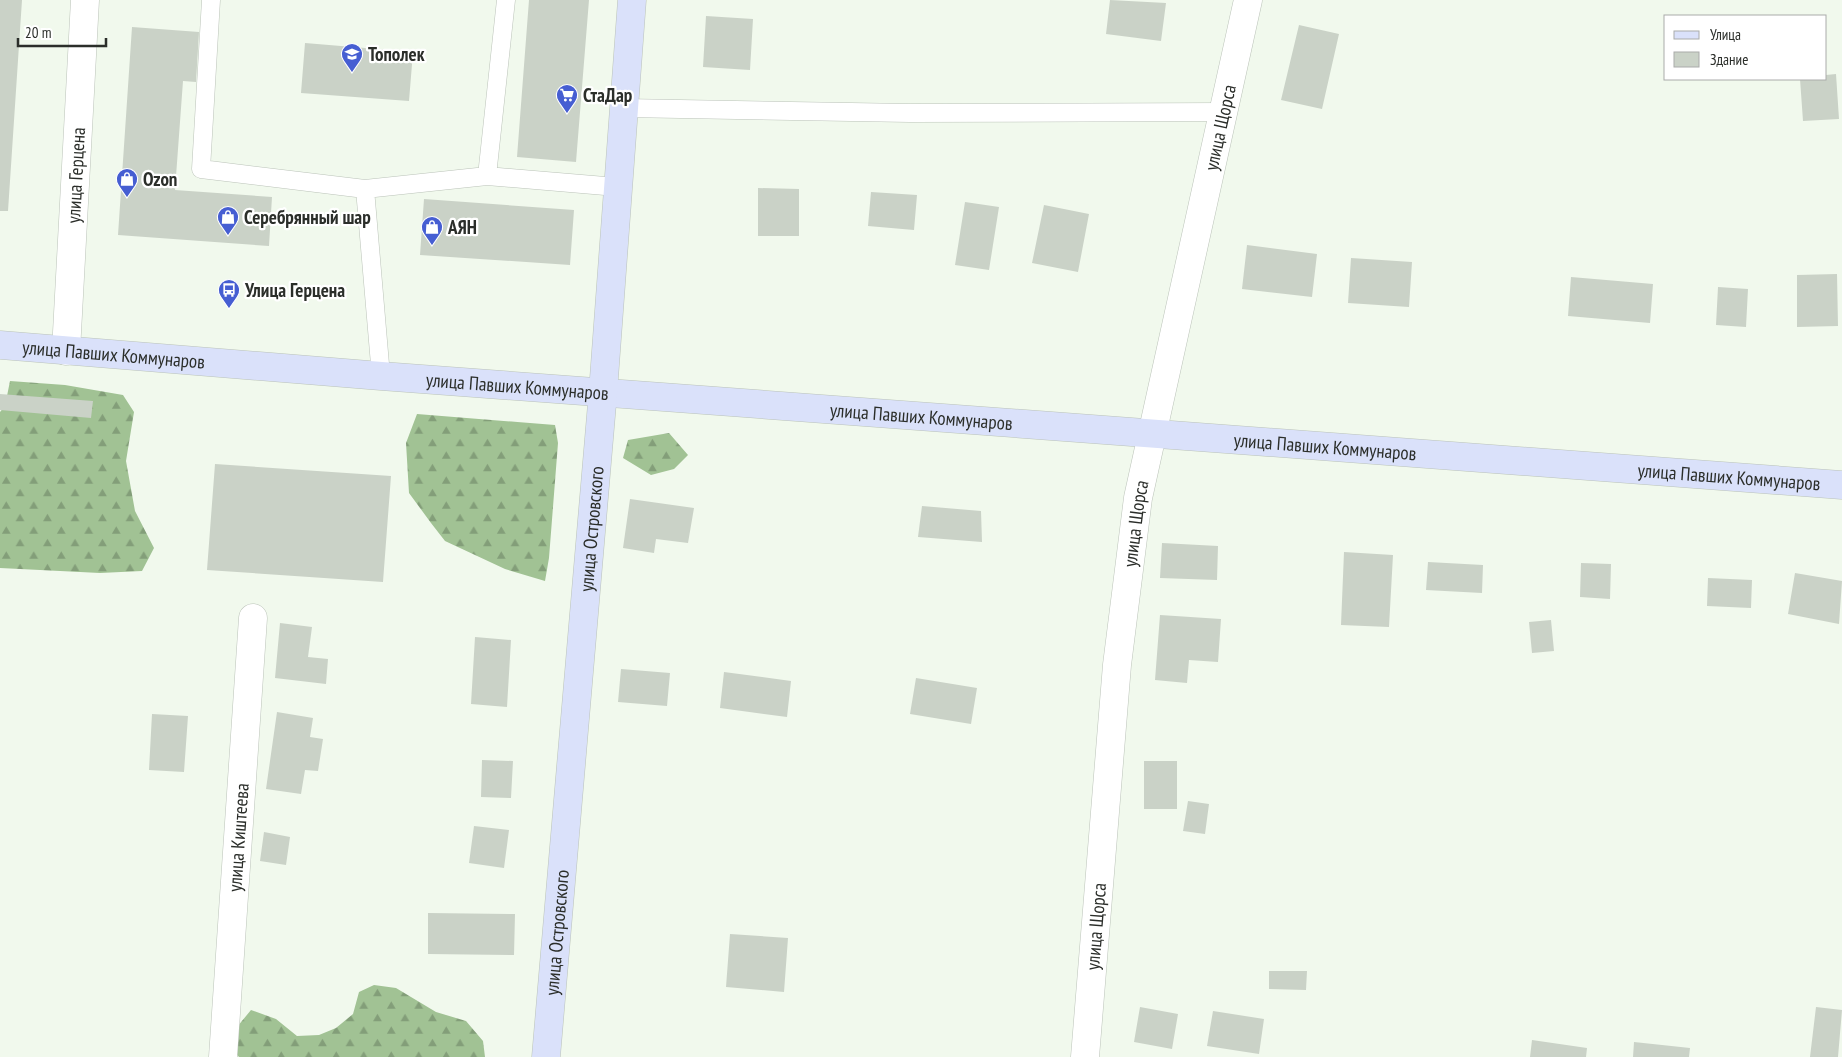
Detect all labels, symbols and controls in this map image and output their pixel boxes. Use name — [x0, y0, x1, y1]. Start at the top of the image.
scale bar — [18, 15, 105, 47]
legend — [1664, 15, 1827, 80]
text: 20 m — [25, 23, 51, 42]
text: Улица — [1710, 25, 1741, 44]
school or university icon: Тополек — [340, 42, 364, 73]
place label: Тополек — [368, 42, 425, 66]
text: Здание — [1710, 50, 1748, 69]
street label: улица Щорса — [1199, 82, 1241, 173]
supermarket icon: СтаДар — [555, 83, 579, 114]
place label: СтаДар — [583, 83, 633, 107]
street label: улица Герцена — [61, 126, 90, 224]
shop icon: Ozon — [115, 167, 139, 198]
place label: Ozon — [143, 167, 177, 191]
shop icon: Серебрянный шар — [216, 205, 240, 236]
place label: Серебрянный шар — [244, 205, 371, 229]
shop icon: АЯН — [420, 215, 444, 246]
place label: АЯН — [447, 215, 477, 239]
bus stop icon: Улица Герцена — [217, 278, 241, 309]
place label: Улица Герцена — [244, 278, 345, 302]
street label: улица Павших Коммунаров — [21, 335, 206, 374]
street label: улица Павших Коммунаров — [425, 367, 610, 405]
street label: улица Павших Коммунаров — [829, 398, 1013, 435]
street label: улица Павших Коммунаров — [1233, 428, 1417, 465]
street label: улица Павших Коммунаров — [1637, 458, 1821, 495]
street label: улица Островского — [574, 465, 609, 593]
street label: улица Щорса — [1117, 478, 1154, 568]
street label: улица Киштеева — [222, 782, 254, 893]
street label: улица Островского — [539, 869, 574, 996]
street label: улица Щорса — [1080, 882, 1111, 971]

